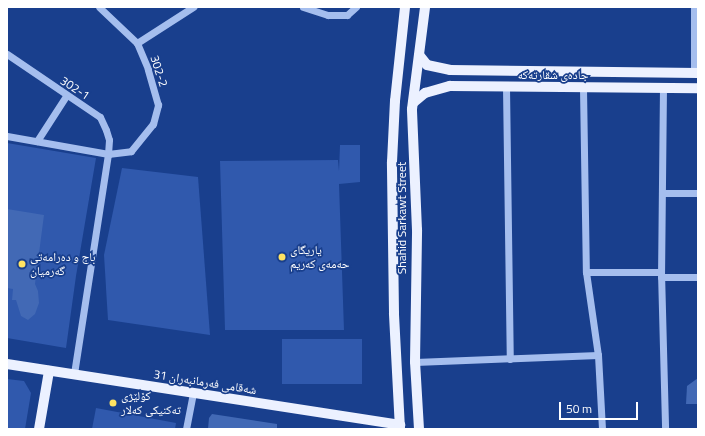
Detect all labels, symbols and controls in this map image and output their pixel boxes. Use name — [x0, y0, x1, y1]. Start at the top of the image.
street label: 302-2 — [147, 53, 171, 89]
street label: جادەی شقارتەکە — [518, 68, 588, 82]
street label: 302-1 — [58, 73, 92, 103]
street label: Shahid Sarkawt Street — [395, 162, 409, 274]
place label: یاریگای ‌حەمەی کەریم — [290, 243, 349, 271]
place label: باج و دەرامەتی گەرمیان — [30, 250, 95, 278]
marker: یاریگای ‌حەمەی کەریم — [277, 252, 287, 262]
marker: باج و دەرامەتی گەرمیان — [17, 259, 27, 269]
street label: شەقامی فەرمانبەران 31 — [152, 367, 258, 397]
place label: کۆلێژی تەکنیکی کەلار — [121, 389, 181, 417]
scale bar — [561, 394, 640, 420]
marker: کۆلێژی تەکنیکی کەلار — [108, 398, 118, 408]
text: 50 m — [566, 399, 592, 418]

